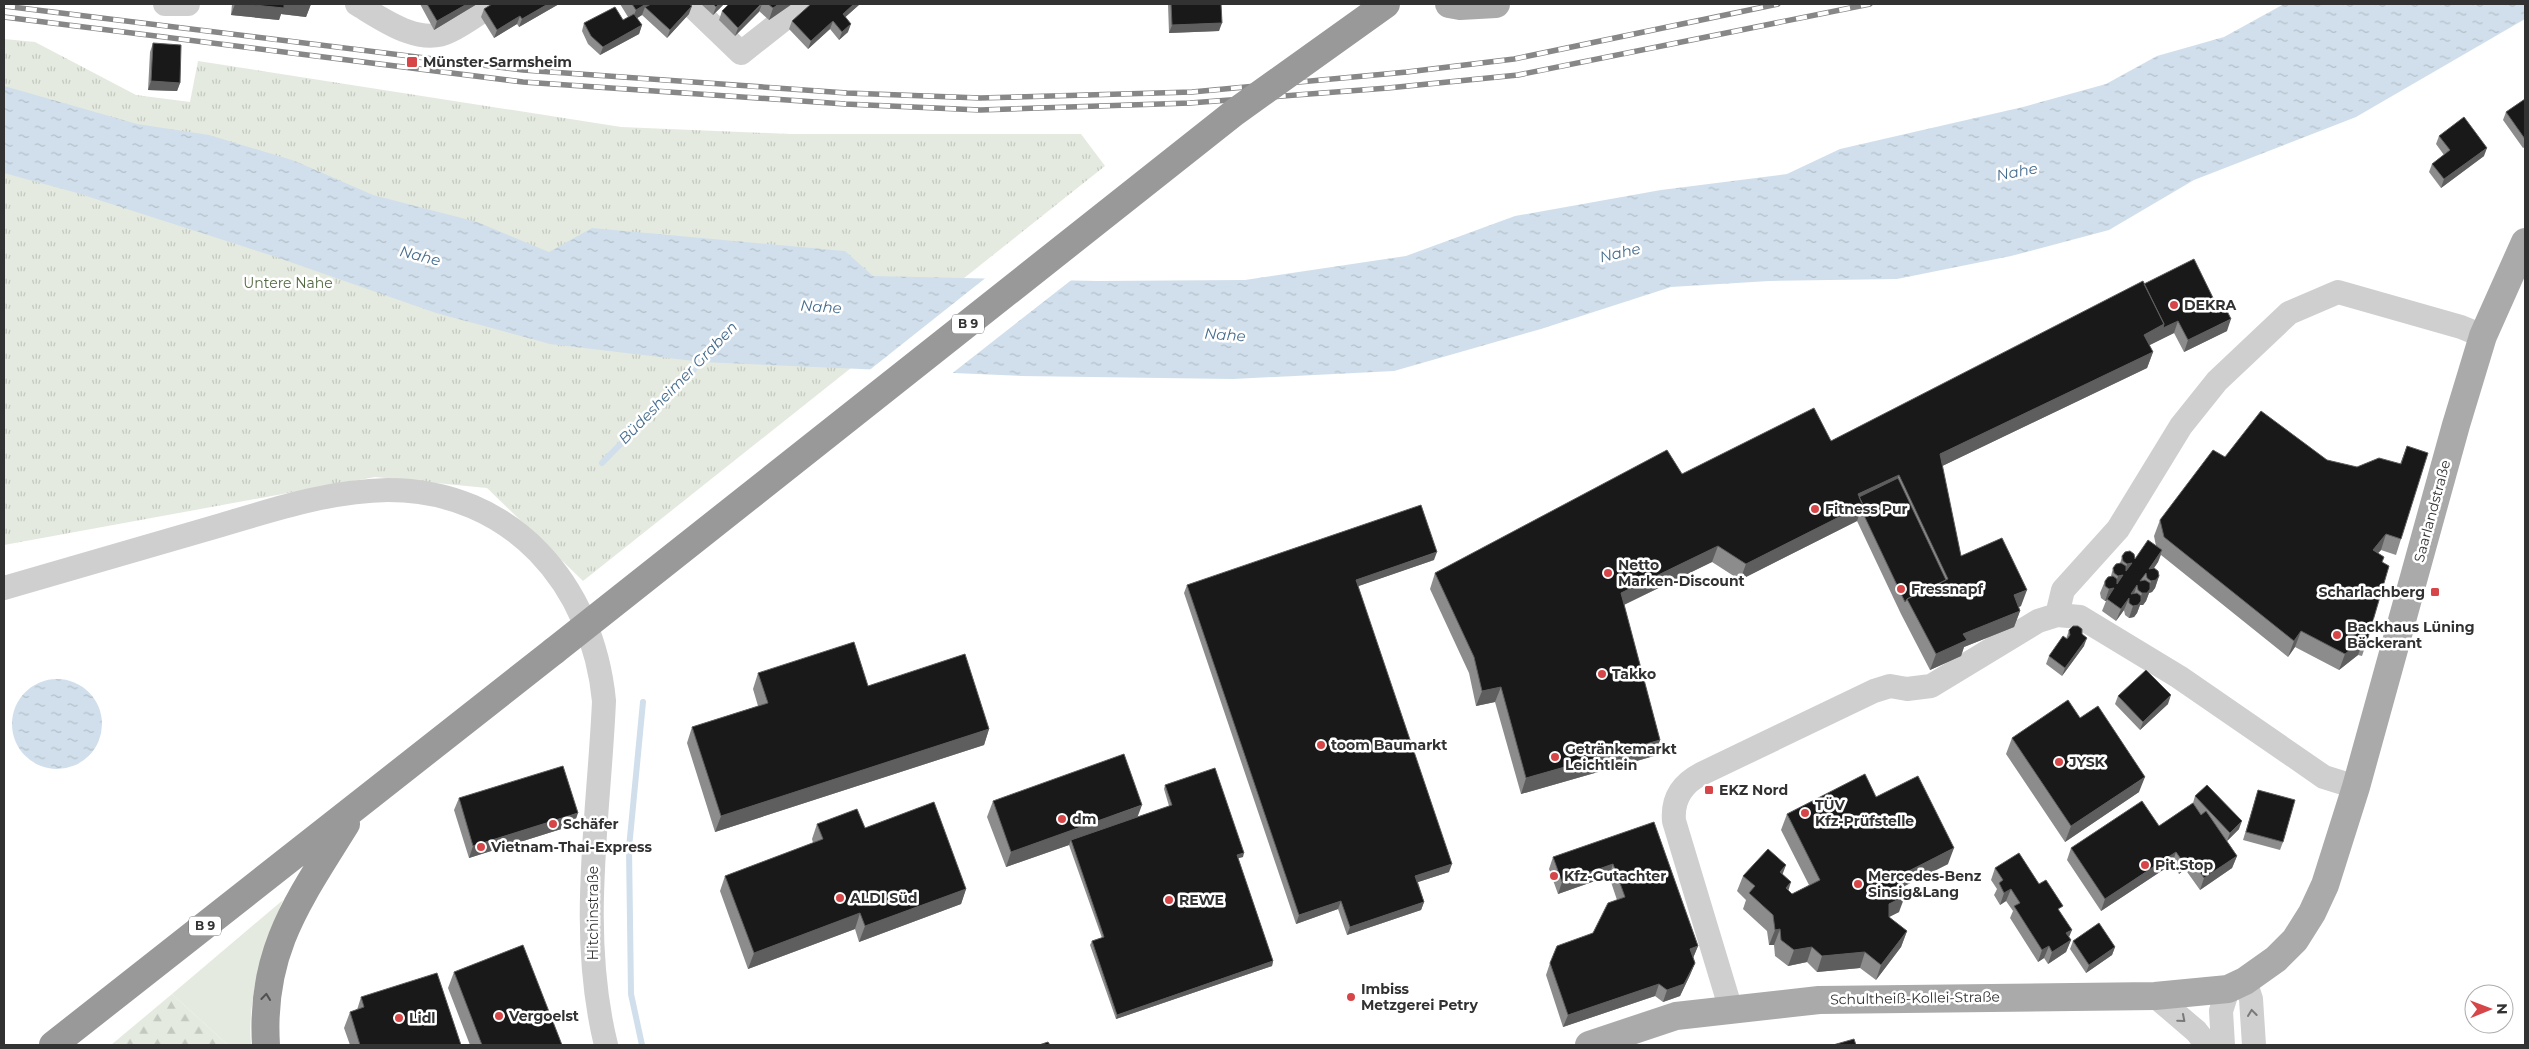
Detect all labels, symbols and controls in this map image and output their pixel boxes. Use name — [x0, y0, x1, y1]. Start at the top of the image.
place label: Münster-Sarmsheim — [423, 53, 572, 71]
marker: Münster-Sarmsheim — [405, 55, 419, 69]
water label: Nahe — [1995, 158, 2039, 185]
water label: Nahe — [1597, 239, 1642, 266]
water label: Nahe — [398, 241, 443, 270]
park label: Untere Nahe — [243, 274, 333, 292]
water label: Nahe — [800, 296, 842, 317]
place label: DEKRA — [2184, 296, 2237, 314]
marker: DEKRA — [2168, 299, 2180, 311]
road number: B 9 — [952, 314, 984, 334]
water label: Büdesheimer Graben — [614, 317, 741, 448]
water label: Nahe — [1204, 324, 1246, 345]
street label: Saarlandstraße — [2410, 458, 2454, 564]
place label: Fitness Pur — [1825, 500, 1908, 518]
marker: Fitness Pur — [1809, 503, 1821, 515]
place label: Netto Marken-Discount — [1618, 556, 1745, 590]
marker: Netto Marken-Discount — [1602, 567, 1614, 579]
place label: Fressnapf — [1911, 580, 1983, 598]
marker: Fressnapf — [1895, 583, 1907, 595]
place label: Scharlachberg — [2319, 583, 2425, 601]
marker: Scharlachberg — [2429, 586, 2441, 598]
place label: Backhaus Lüning Bäckerant — [2347, 618, 2475, 652]
marker: Backhaus Lüning Bäckerant — [2331, 629, 2343, 641]
place label: Takko — [1612, 665, 1656, 683]
marker: Takko — [1596, 668, 1608, 680]
place label: toom Baumarkt — [1331, 736, 1447, 754]
marker: toom Baumarkt — [1315, 739, 1327, 751]
place label: Getränkemarkt Leichtlein — [1565, 740, 1677, 774]
marker: Getränkemarkt Leichtlein — [1549, 751, 1561, 763]
place label: JYSK — [2068, 753, 2106, 771]
marker: JYSK — [2053, 756, 2065, 768]
place label: EKZ Nord — [1719, 781, 1788, 799]
marker: EKZ Nord — [1703, 784, 1715, 796]
place label: TÜV Kfz-Prüfstelle — [1815, 796, 1914, 830]
marker: TÜV Kfz-Prüfstelle — [1799, 807, 1811, 819]
place label: dm — [1072, 810, 1096, 828]
marker: dm — [1056, 813, 1068, 825]
place label: Schäfer — [563, 815, 619, 833]
marker: Schäfer — [547, 818, 559, 830]
place label: Vietnam-Thai-Express — [490, 838, 652, 856]
marker: Vietnam-Thai-Express — [475, 841, 487, 853]
place label: Pit.Stop — [2155, 856, 2213, 874]
marker: Pit.Stop — [2139, 859, 2151, 871]
street label: Hitchinstraße — [584, 866, 602, 960]
place label: Kfz-Gutachter — [1564, 867, 1666, 885]
place label: Mercedes-Benz Sinsig&Lang — [1868, 867, 1982, 901]
marker: Kfz-Gutachter — [1548, 870, 1560, 882]
marker: Mercedes-Benz Sinsig&Lang — [1852, 878, 1864, 890]
place label: ALDI Süd — [849, 889, 918, 907]
place label: REWE — [1179, 891, 1224, 909]
marker: ALDI Süd — [834, 892, 846, 904]
marker: REWE — [1163, 894, 1175, 906]
road number: B 9 — [189, 916, 221, 936]
place label: Imbiss Metzgerei Petry — [1361, 980, 1478, 1014]
north arrow — [2464, 984, 2514, 1034]
street label: Schultheiß-Kollei-Straße — [1830, 988, 2000, 1008]
marker: Imbiss Metzgerei Petry — [1345, 991, 1357, 1003]
one-way arrow — [260, 992, 271, 1000]
text: N — [2493, 1003, 2511, 1015]
place label: Vergoelst — [508, 1007, 579, 1025]
one-way arrow — [2247, 1008, 2258, 1016]
place label: Lidl — [409, 1009, 436, 1027]
marker: Vergoelst — [493, 1010, 505, 1022]
marker: Lidl — [393, 1012, 405, 1024]
one-way arrow — [2177, 1014, 2186, 1023]

